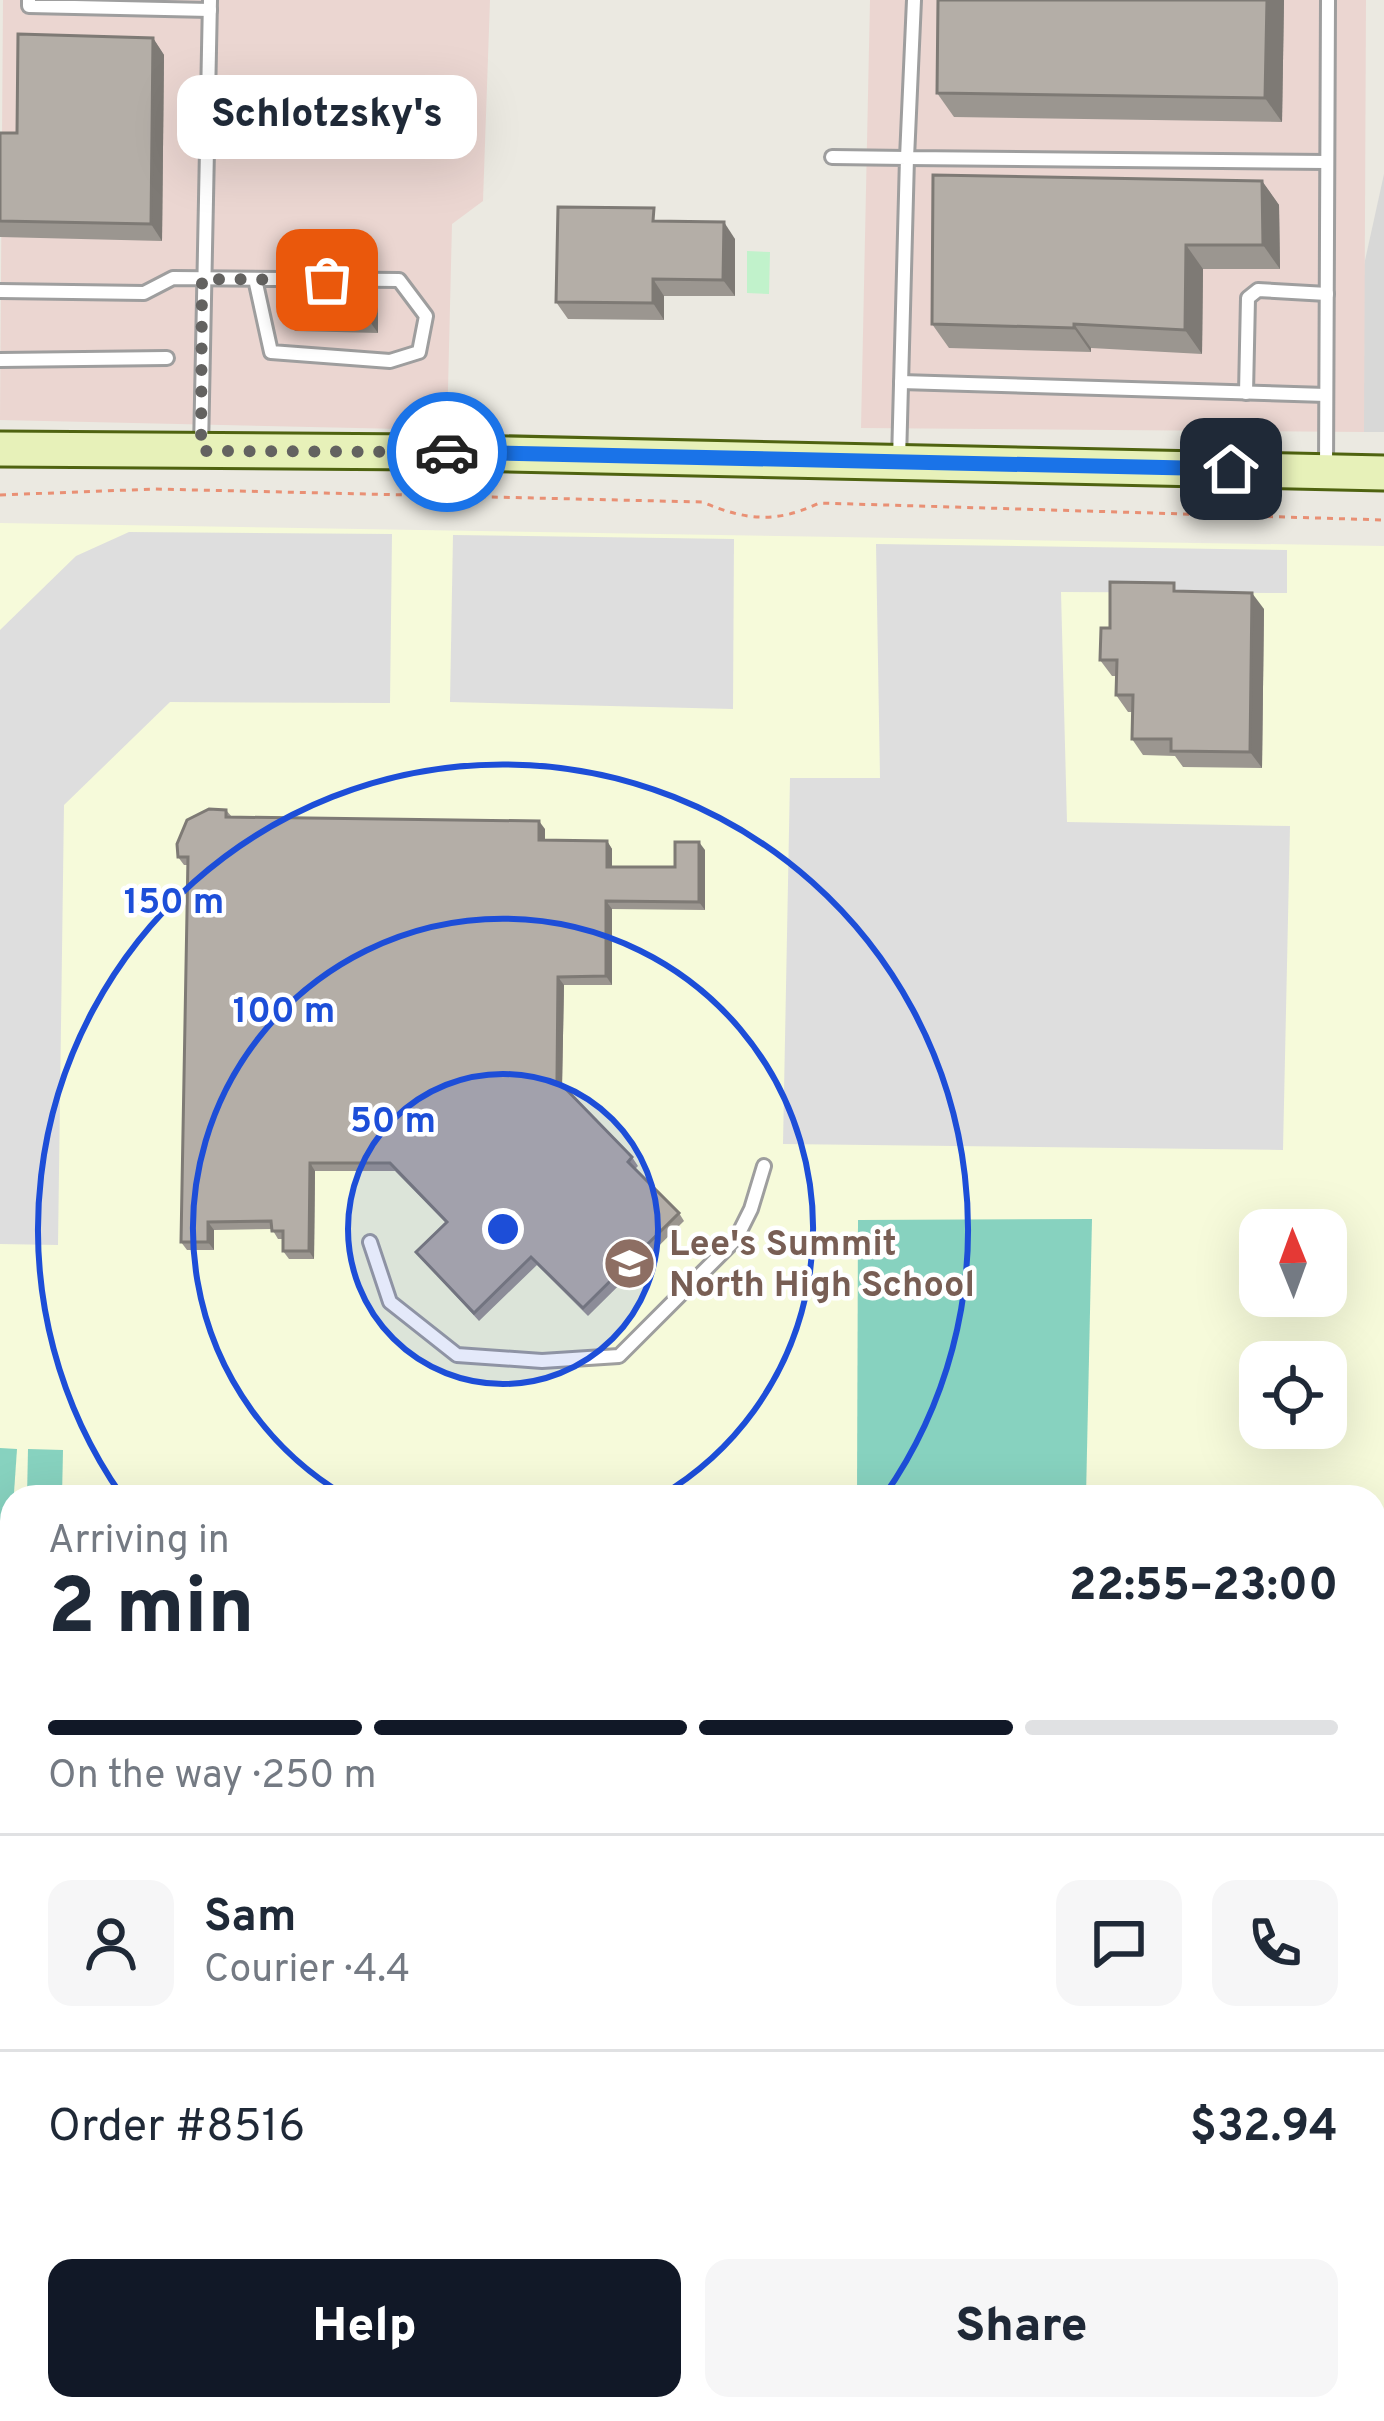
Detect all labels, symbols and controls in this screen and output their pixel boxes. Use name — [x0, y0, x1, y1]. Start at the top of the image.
callout: Schlotzsky's — [177, 76, 477, 160]
text: Schlotzsky's — [211, 92, 443, 141]
pin — [276, 229, 378, 331]
icon: bag — [294, 247, 360, 313]
courier — [387, 392, 507, 512]
pin — [1180, 418, 1282, 520]
icon: car — [414, 419, 480, 485]
icon: home — [1198, 436, 1264, 502]
text: 150 m — [124, 881, 224, 927]
text: 100 m — [233, 990, 335, 1036]
text: 50 m — [350, 1100, 436, 1146]
centre of rings — [482, 1208, 524, 1250]
north arrow — [1239, 1209, 1347, 1317]
map controls — [1239, 1209, 1347, 1449]
place label: Lee's Summit North High School — [669, 1223, 975, 1310]
school or university icon: Lee's Summit North High School — [602, 1235, 658, 1291]
button: locate — [1239, 1341, 1347, 1449]
text: Arriving in — [48, 1518, 230, 1567]
text: 22:55–23:00 — [1069, 1559, 1338, 1616]
text: 2 min — [48, 1562, 254, 1661]
text: On the way · 250 m — [48, 1753, 377, 1802]
button: person — [48, 1880, 174, 2006]
button: chat — [1056, 1880, 1182, 2006]
button: phone — [1212, 1880, 1338, 2006]
text: Sam — [204, 1890, 296, 1947]
text: Courier · 4.4 — [204, 1947, 410, 1996]
text: Order #8516 — [48, 2100, 305, 2157]
text: $32.94 — [1190, 2100, 1338, 2157]
button: Help — [48, 2259, 681, 2397]
button: Share — [705, 2259, 1338, 2397]

